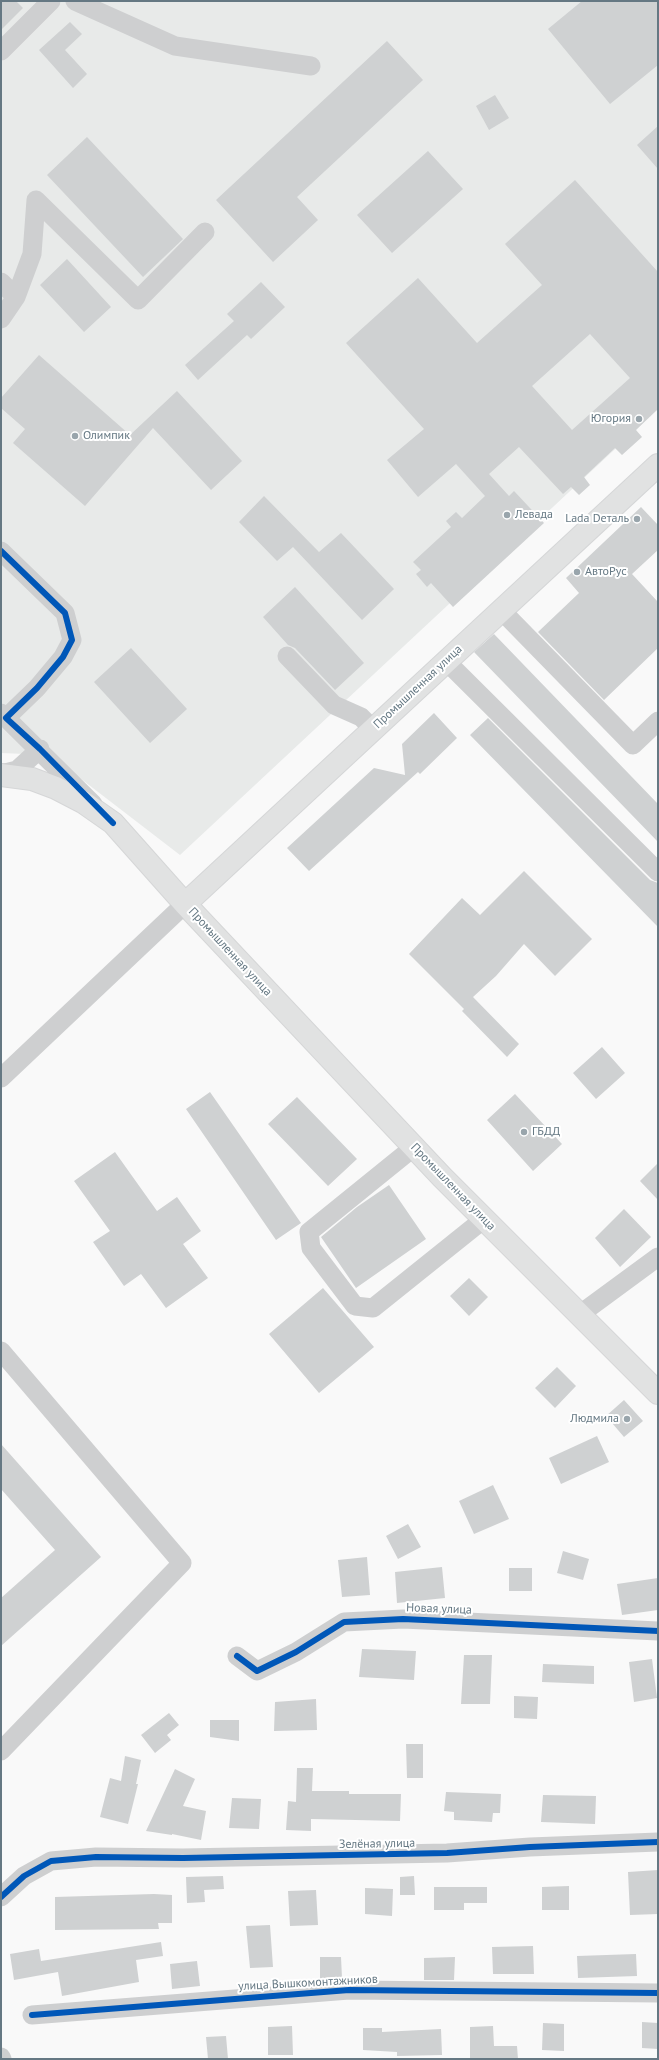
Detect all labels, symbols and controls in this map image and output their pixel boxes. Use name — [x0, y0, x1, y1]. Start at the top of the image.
place label: Югория — [591, 412, 631, 426]
marker: Югория — [634, 414, 644, 424]
place label: Олимпик — [83, 429, 130, 443]
marker: Олимпик — [70, 431, 80, 441]
place label: Левада — [515, 508, 553, 522]
marker: Левада — [502, 510, 512, 520]
place label: Lada Dеталь — [565, 512, 629, 526]
marker: Lada Dеталь — [632, 514, 642, 524]
place label: АвтоРус — [585, 565, 627, 579]
marker: АвтоРус — [572, 567, 582, 577]
street label: Промышленная улица — [371, 642, 465, 732]
street label: Промышленная улица — [185, 905, 275, 999]
place label: ГБДД — [532, 1125, 560, 1139]
marker: ГБДД — [519, 1127, 529, 1137]
street label: Промышленная улица — [408, 1140, 498, 1234]
place label: Людмила — [570, 1412, 619, 1426]
marker: Людмила — [622, 1414, 632, 1424]
street label: Новая улица — [406, 1601, 472, 1617]
street label: Зелёная улица — [339, 1836, 415, 1852]
street label: улица Вышкомонтажников — [238, 1972, 378, 1994]

